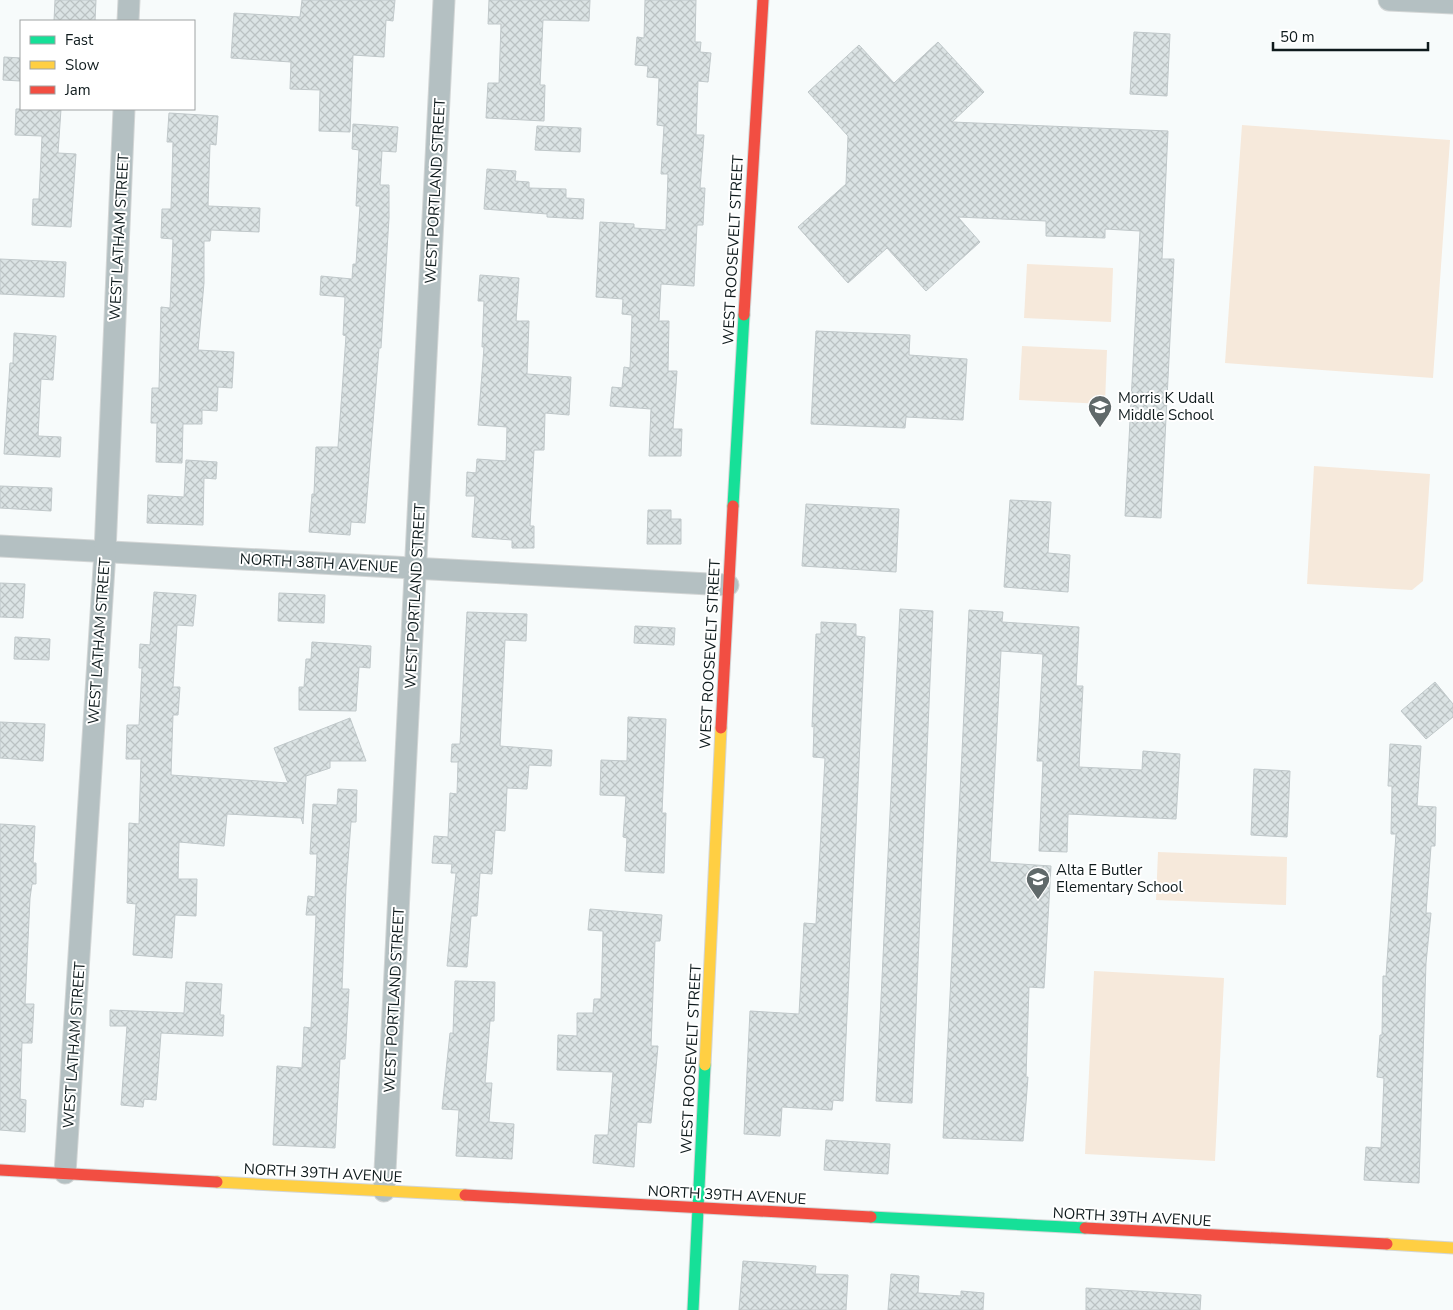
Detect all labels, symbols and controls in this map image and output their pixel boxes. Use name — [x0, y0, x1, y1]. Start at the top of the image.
legend — [20, 20, 195, 110]
scale bar — [1273, 20, 1428, 52]
text: 50 m — [1280, 27, 1315, 47]
text: Fast — [65, 30, 94, 50]
text: Slow — [65, 55, 100, 75]
text: Jam — [64, 80, 91, 100]
street label: WEST PORTLAND STREET — [420, 98, 450, 284]
street label: WEST LATHAM STREET — [105, 153, 133, 321]
street label: WEST ROOSEVELT STREET — [718, 154, 748, 346]
place label: Morris K Udall Middle School — [1118, 388, 1215, 425]
school or university icon: Morris K Udall Middle School — [1087, 394, 1113, 428]
street label: WEST PORTLAND STREET — [400, 503, 430, 689]
street label: NORTH 38TH AVENUE — [239, 549, 399, 577]
street label: WEST LATHAM STREET — [83, 557, 115, 725]
street label: WEST ROOSEVELT STREET — [695, 558, 725, 750]
place label: Alta E Butler Elementary School — [1056, 860, 1183, 897]
school or university icon: Alta E Butler Elementary School — [1025, 866, 1051, 900]
street label: WEST PORTLAND STREET — [379, 907, 409, 1093]
street label: WEST LATHAM STREET — [58, 961, 90, 1129]
street label: WEST ROOSEVELT STREET — [676, 963, 706, 1155]
street label: NORTH 39TH AVENUE — [243, 1159, 403, 1187]
street label: NORTH 39TH AVENUE — [647, 1181, 807, 1209]
street label: NORTH 39TH AVENUE — [1052, 1203, 1212, 1231]

